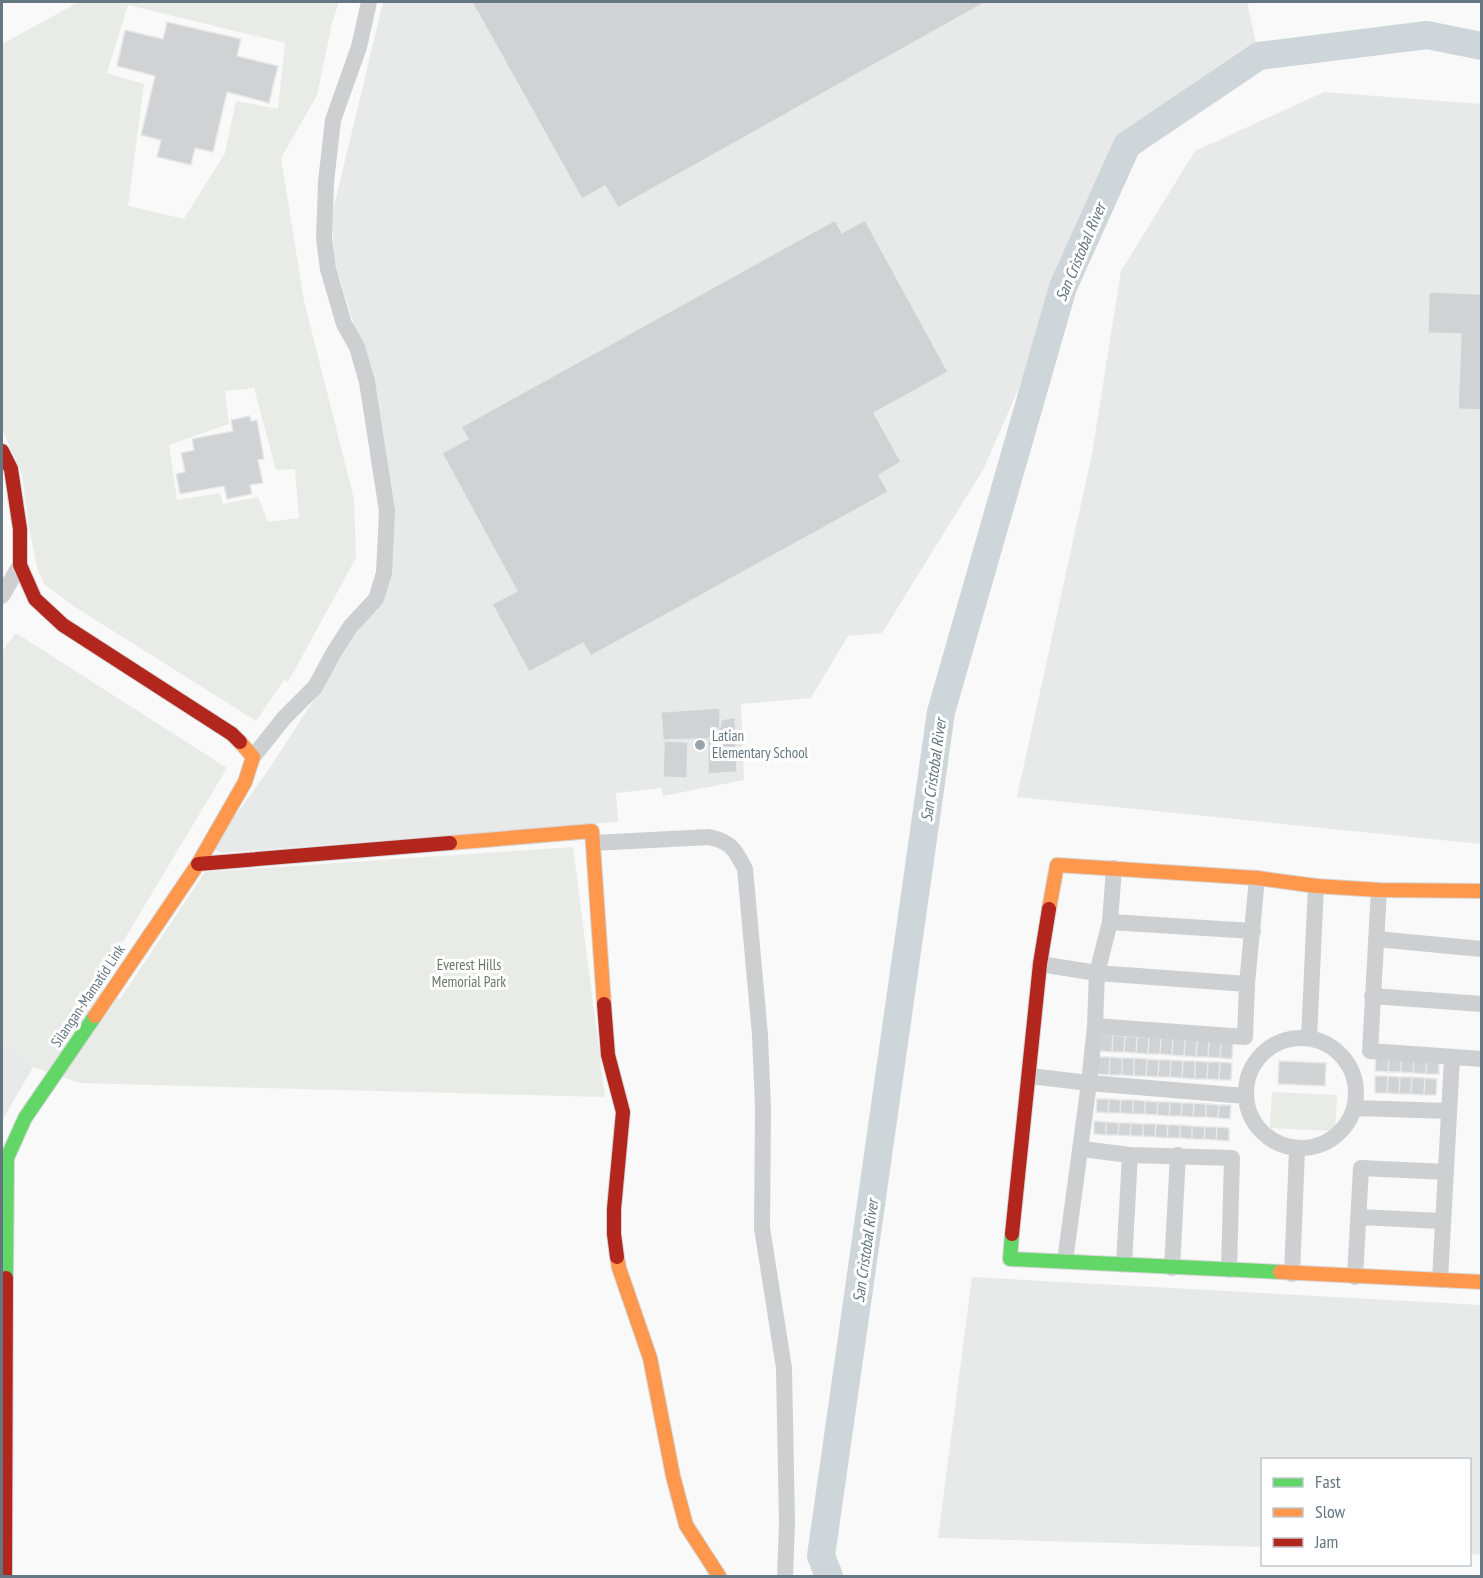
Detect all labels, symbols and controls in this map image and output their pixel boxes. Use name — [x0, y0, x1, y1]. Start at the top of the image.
water label: San Cristobal River — [1050, 198, 1111, 304]
water label: San Cristobal River — [916, 715, 951, 823]
place label: Latian Elementary School — [712, 726, 809, 762]
marker: Latian Elementary School — [693, 738, 707, 752]
street label: Silangan-Mamatid Link — [46, 941, 129, 1051]
park label: Everest Hills Memorial Park — [432, 955, 506, 991]
water label: San Cristobal River — [848, 1196, 883, 1304]
legend — [1261, 1458, 1471, 1566]
text: Fast — [1315, 1470, 1341, 1493]
text: Slow — [1315, 1500, 1346, 1523]
text: Jam — [1314, 1530, 1338, 1553]

